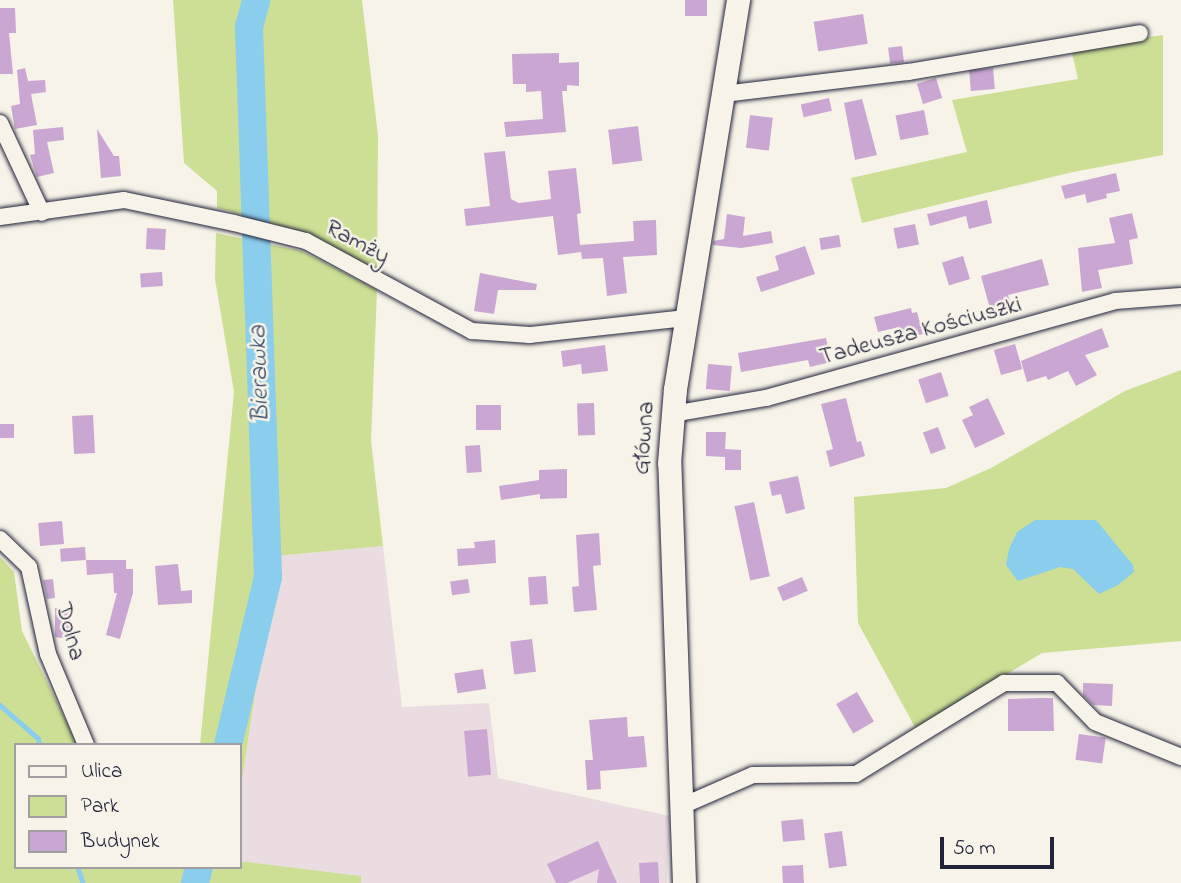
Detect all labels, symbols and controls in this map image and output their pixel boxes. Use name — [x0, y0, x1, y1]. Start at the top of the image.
street label: Ramży — [320, 214, 394, 272]
street label: Tadeusza Kościuszki — [817, 291, 1025, 373]
water label: Bierawka — [244, 325, 278, 423]
street label: Główna — [628, 400, 662, 476]
street label: Dolna — [48, 600, 90, 664]
legend — [14, 743, 242, 869]
text: Ulica — [81, 757, 122, 787]
text: Park — [81, 792, 119, 822]
scale bar — [943, 824, 1057, 868]
text: Budynek — [81, 827, 160, 857]
text: 50 m — [953, 834, 996, 864]

